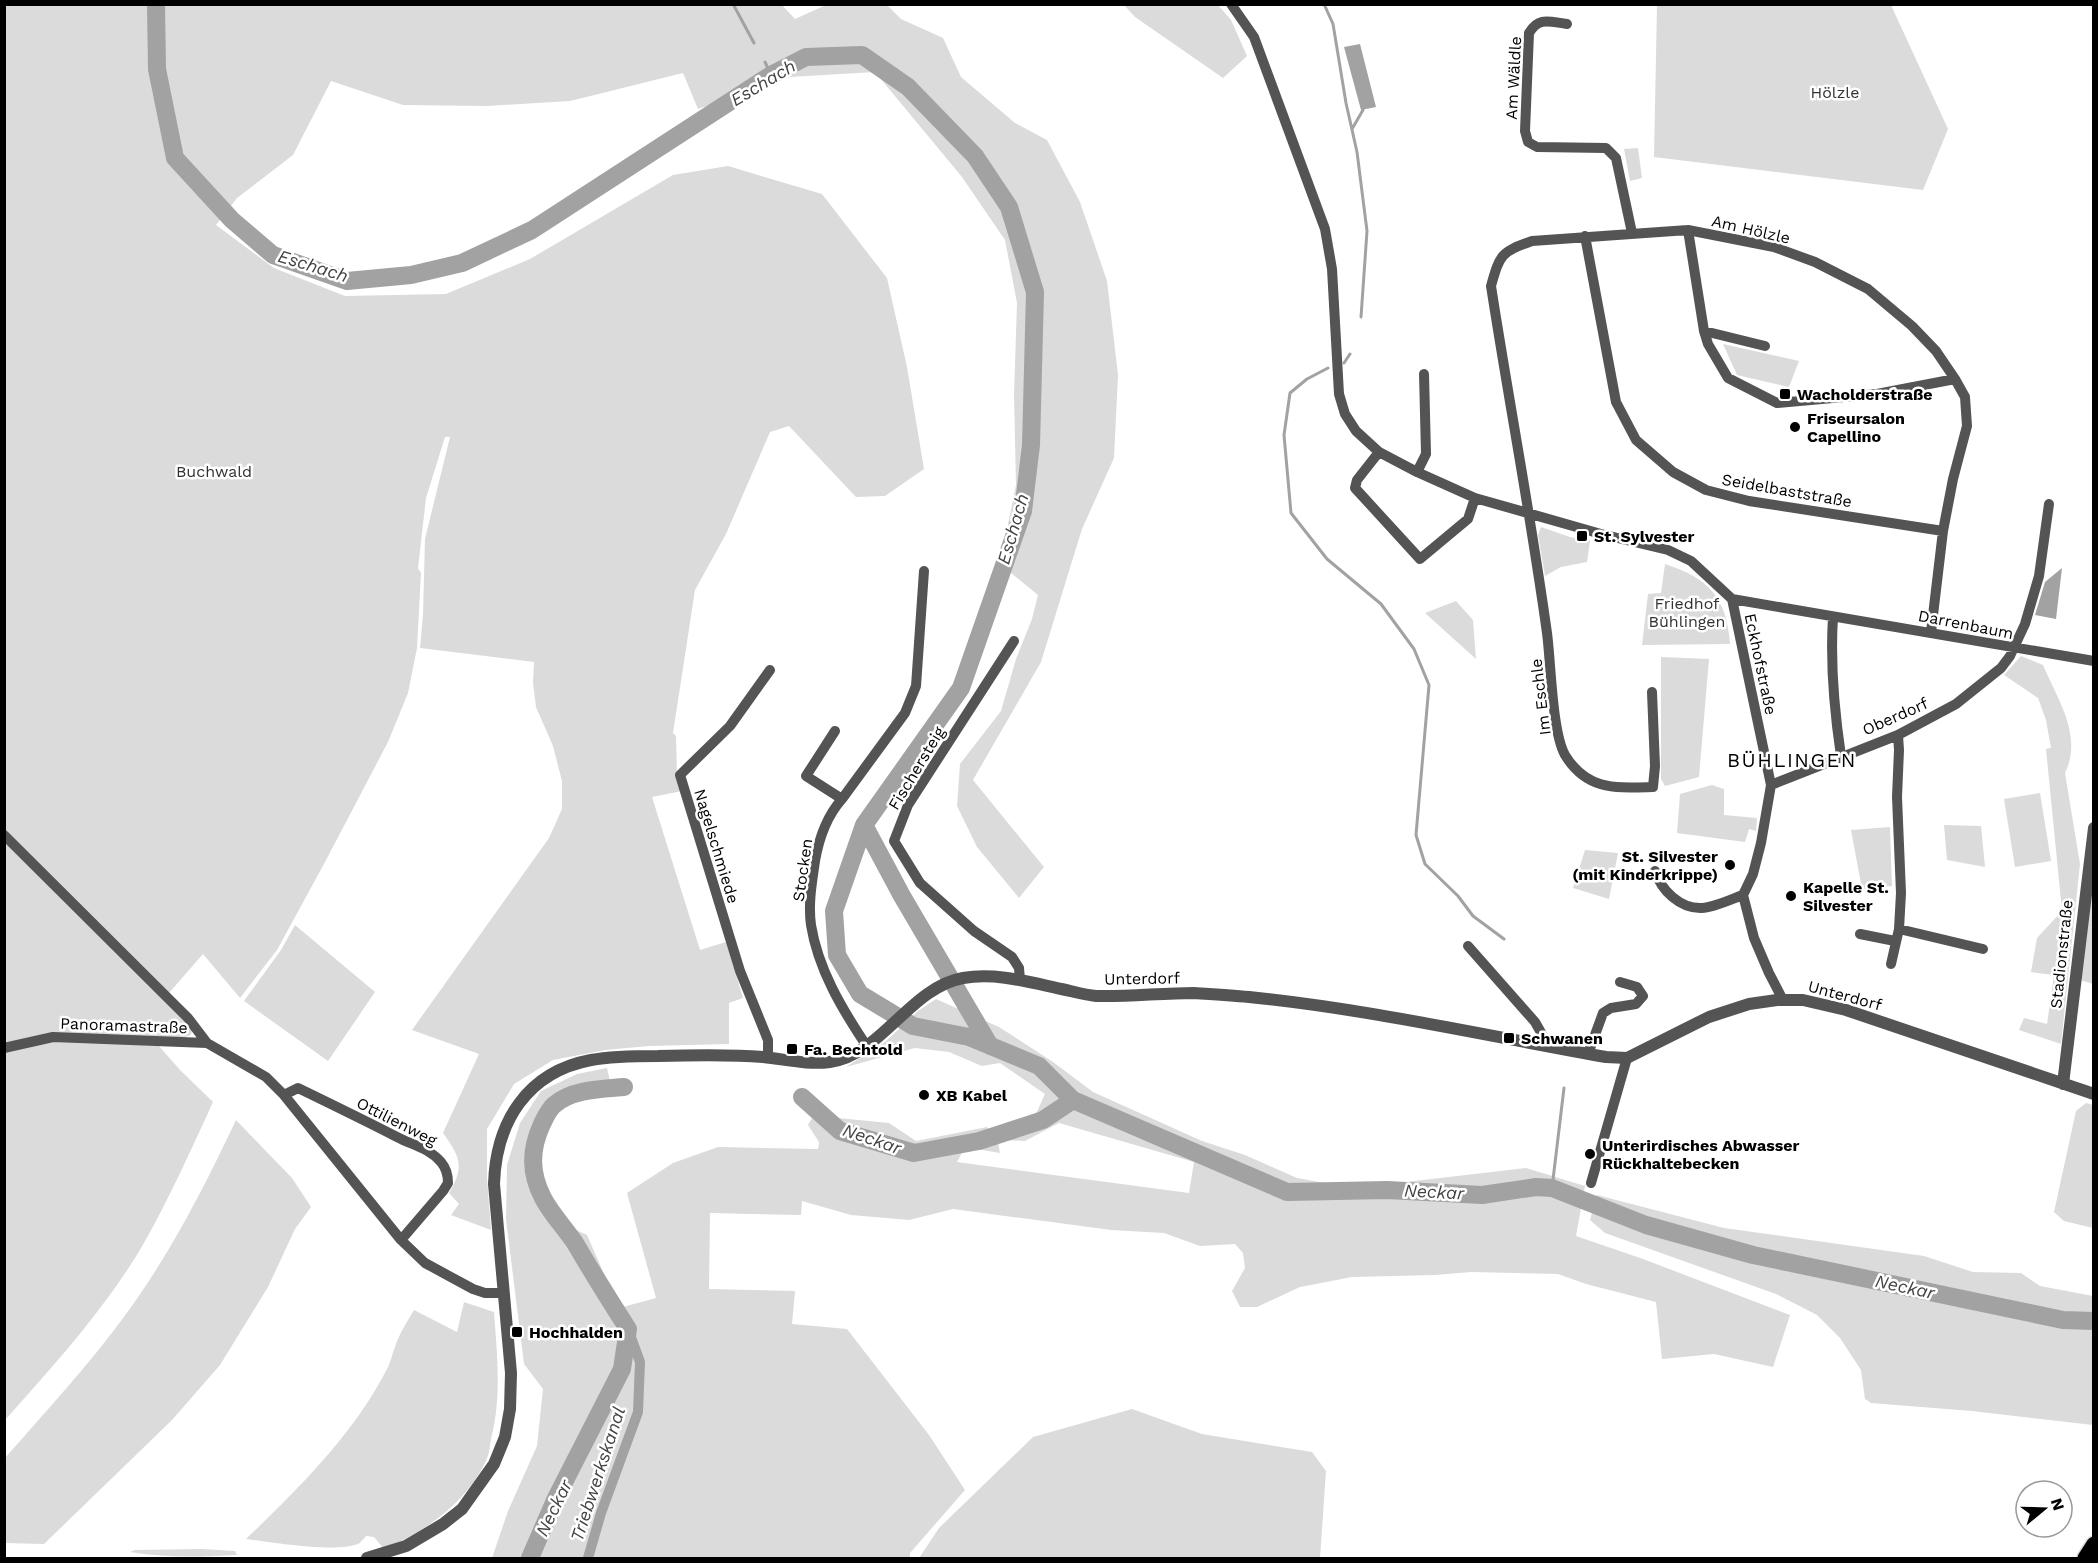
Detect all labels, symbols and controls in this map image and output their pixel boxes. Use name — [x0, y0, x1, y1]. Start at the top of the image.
street label: Am Wäldle — [1502, 36, 1525, 120]
water label: Eschach — [726, 55, 799, 110]
park label: Hölzle — [1811, 83, 1859, 102]
street label: Am Hölzle — [1710, 211, 1792, 248]
water label: Eschach — [276, 245, 351, 286]
place label: Wacholderstraße — [1797, 385, 1933, 404]
marker: Wacholderstraße — [1778, 387, 1792, 401]
place label: Friseursalon Capellino — [1807, 409, 1905, 446]
marker: Friseursalon Capellino — [1788, 420, 1802, 434]
park label: Buchwald — [176, 462, 252, 481]
street label: Seidelbaststraße — [1720, 470, 1853, 511]
water label: Eschach — [992, 491, 1033, 566]
place label: St. Sylvester — [1594, 527, 1695, 546]
marker: St. Sylvester — [1575, 529, 1589, 543]
park label: Friedhof Bühlingen — [1649, 594, 1725, 631]
street label: Darrenbaum — [1917, 606, 2015, 643]
street label: Eckhofstraße — [1740, 612, 1781, 717]
street label: Im Eschle — [1526, 658, 1555, 736]
street label: Oberdorf — [1859, 693, 1932, 739]
street label: Fischersteig — [884, 723, 949, 813]
district label: BÜHLINGEN — [1727, 748, 1857, 772]
street label: Nagelschmiede — [690, 787, 743, 906]
street label: Stocken — [789, 837, 816, 903]
place label: St. Silvester (mit Kinderkrippe) — [1572, 847, 1718, 884]
marker: St. Silvester (mit Kinderkrippe) — [1723, 858, 1737, 872]
place label: Kapelle St. Silvester — [1803, 878, 1889, 915]
marker: Kapelle St. Silvester — [1784, 889, 1798, 903]
street label: Stadionstraße — [2046, 899, 2077, 1009]
street label: Unterdorf — [1104, 968, 1181, 989]
street label: Unterdorf — [1806, 977, 1885, 1015]
street label: Panoramastraße — [60, 1014, 188, 1037]
place label: Schwanen — [1521, 1029, 1603, 1048]
marker: Schwanen — [1502, 1031, 1516, 1045]
place label: Fa. Bechtold — [804, 1040, 903, 1059]
marker: Fa. Bechtold — [785, 1042, 799, 1056]
place label: XB Kabel — [936, 1086, 1008, 1105]
marker: XB Kabel — [917, 1088, 931, 1102]
street label: Ottilienweg — [353, 1093, 441, 1150]
water label: Neckar — [840, 1119, 905, 1159]
place label: Unterirdisches Abwasser Rückhaltebecken — [1602, 1136, 1799, 1173]
marker: Unterirdisches Abwasser Rückhaltebecken — [1583, 1147, 1597, 1161]
water label: Neckar — [1403, 1179, 1466, 1204]
water label: Neckar — [1874, 1270, 1938, 1303]
place label: Hochhalden — [529, 1323, 623, 1342]
marker: Hochhalden — [510, 1325, 524, 1339]
water label: Triebwerkskanal — [566, 1404, 629, 1544]
water label: Neckar — [531, 1475, 577, 1539]
north arrow — [2014, 1479, 2074, 1539]
text: N — [2047, 1496, 2069, 1513]

